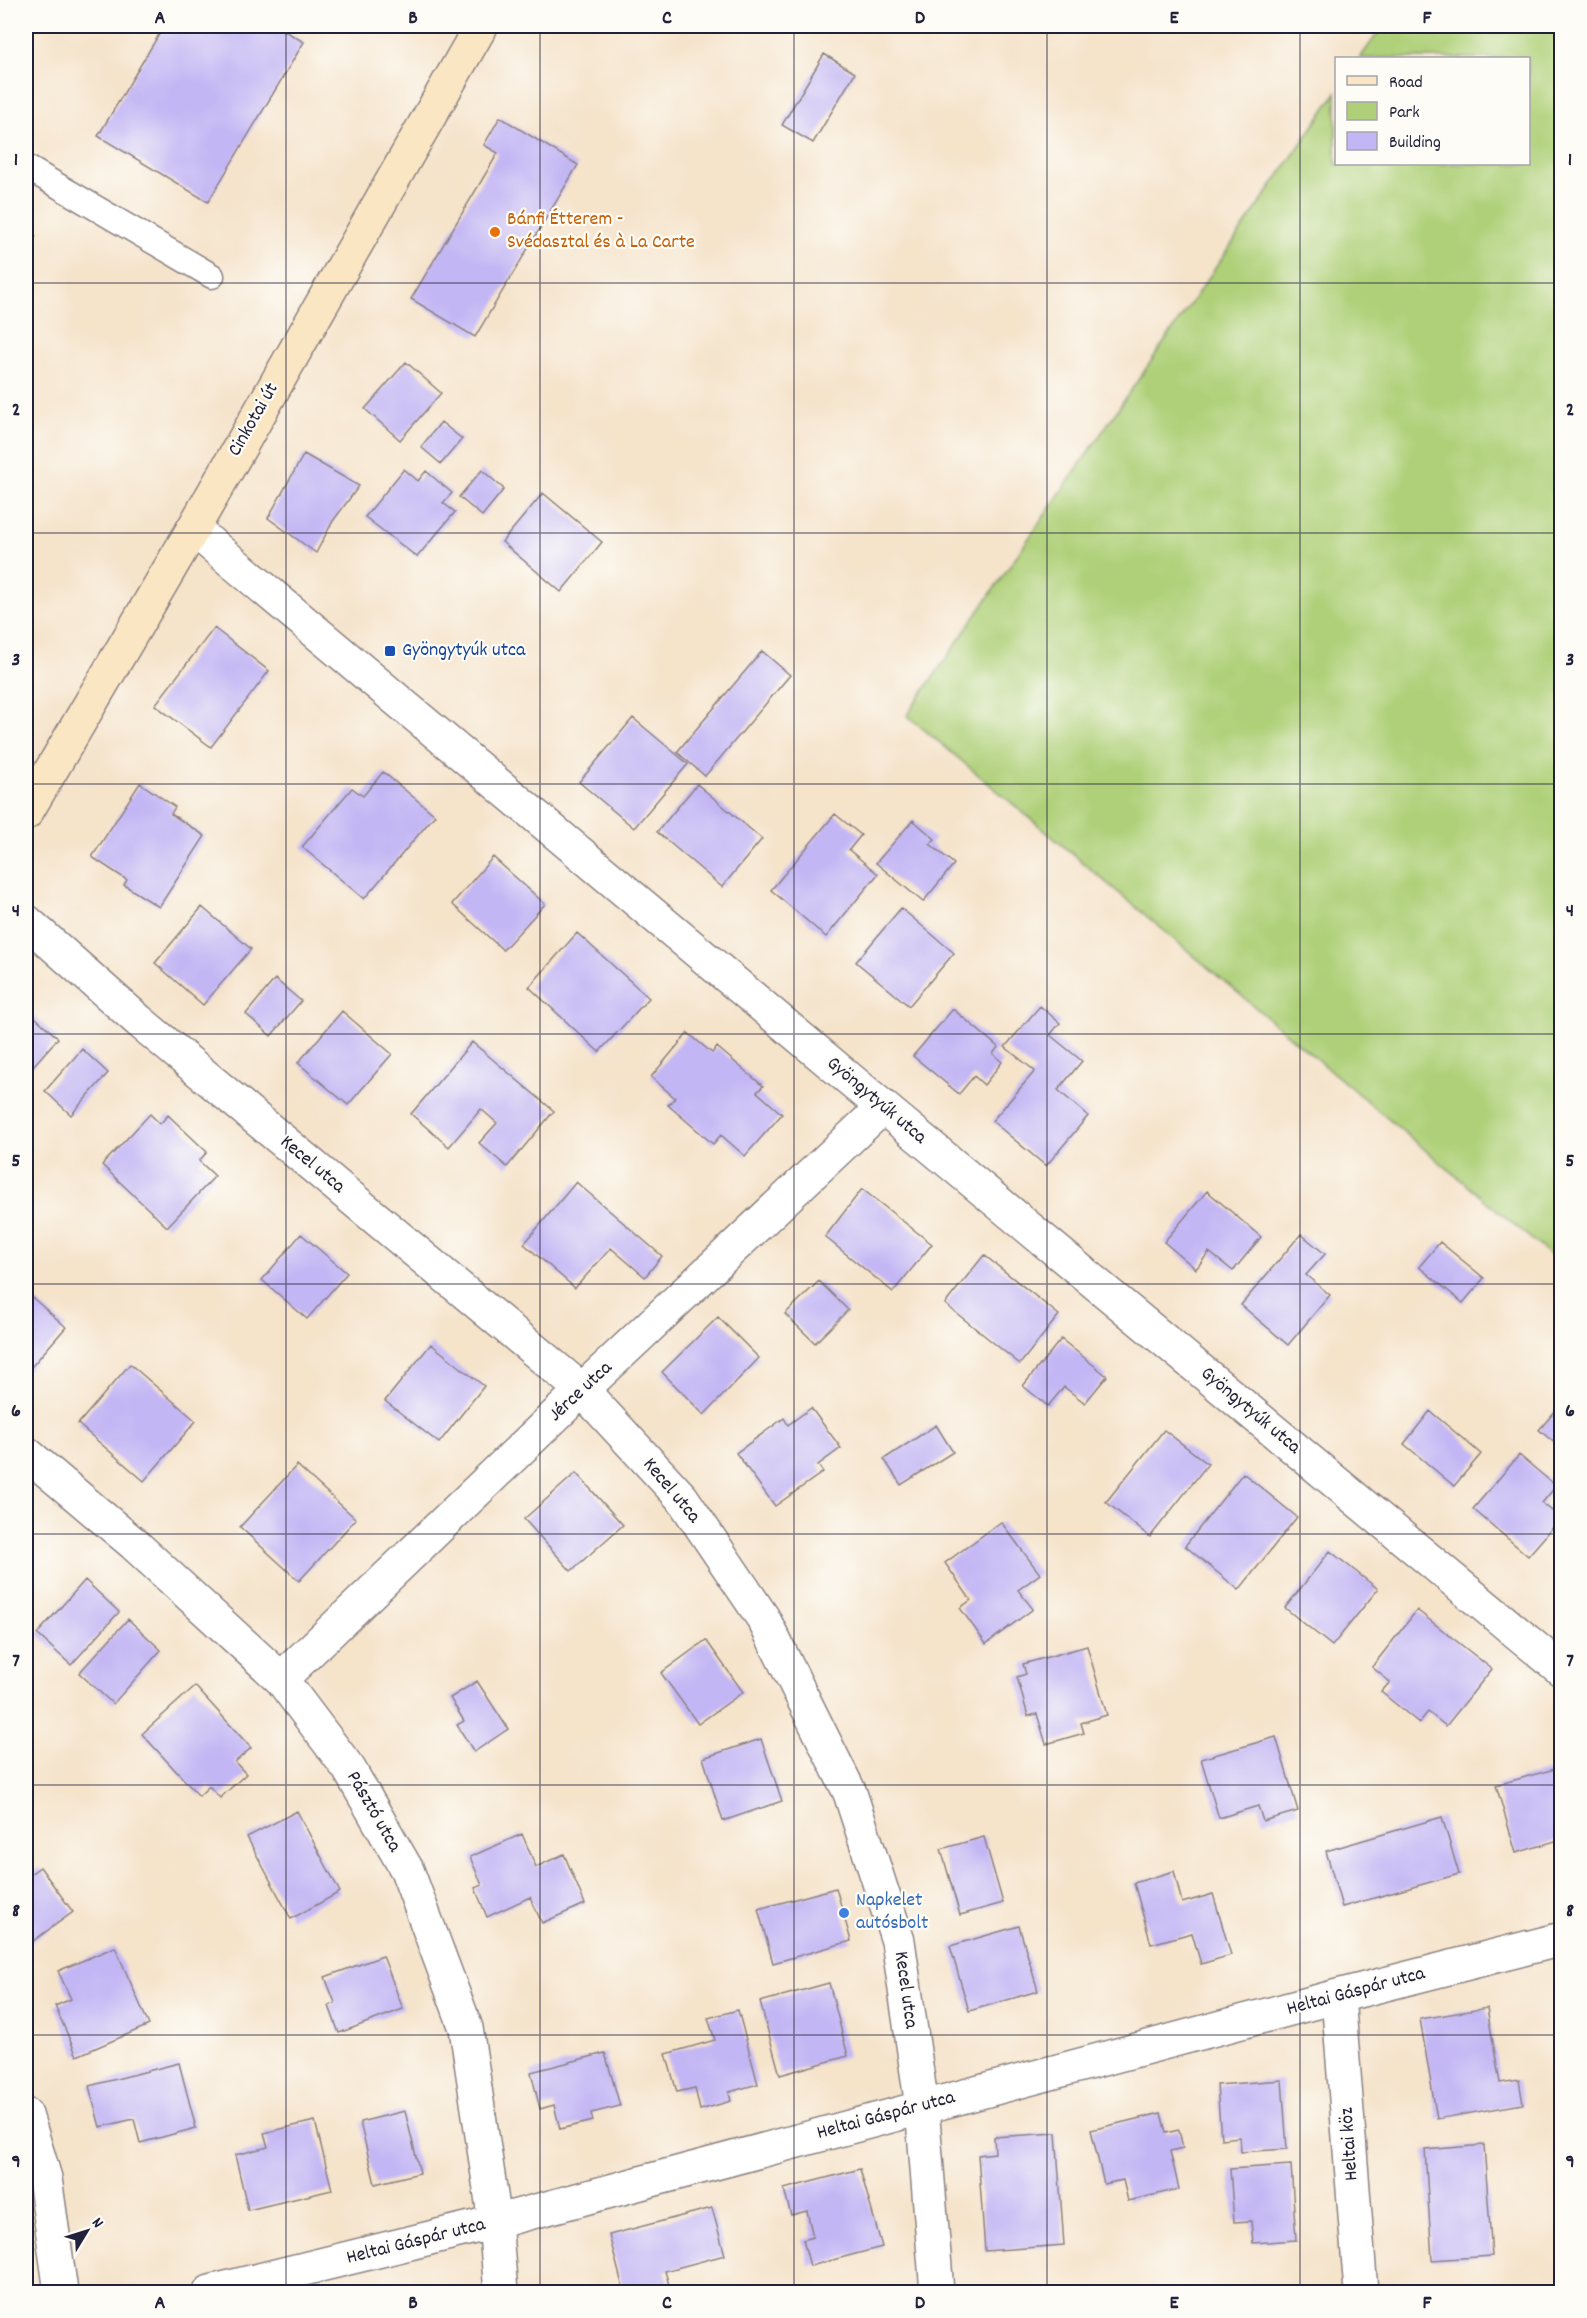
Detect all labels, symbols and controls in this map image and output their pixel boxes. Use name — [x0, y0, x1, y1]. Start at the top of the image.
text: A — [155, 5, 166, 33]
text: B — [408, 5, 418, 33]
text: C — [662, 5, 672, 33]
text: D — [915, 5, 926, 33]
text: E — [1169, 5, 1179, 33]
text: F — [1423, 5, 1433, 33]
legend — [1335, 57, 1530, 165]
text: Road — [1389, 71, 1423, 96]
text: Park — [1389, 101, 1420, 126]
text: Building — [1389, 131, 1441, 156]
text: 1 — [14, 147, 18, 175]
text: 1 — [1568, 147, 1572, 175]
place label: Bánfi Étterem - Svédasztal és à La Carte — [507, 206, 695, 257]
marker: Bánfi Étterem - Svédasztal és à La Carte — [488, 225, 502, 239]
street label: Cinkotai út — [222, 378, 286, 462]
text: 2 — [12, 397, 20, 425]
text: 2 — [1566, 397, 1574, 425]
place label: Gyöngytyúk utca — [402, 637, 526, 665]
marker: Gyöngytyúk utca — [383, 644, 397, 658]
text: 3 — [12, 647, 20, 675]
text: 3 — [1566, 647, 1574, 675]
text: 4 — [12, 898, 20, 926]
text: 4 — [1566, 898, 1574, 926]
street label: Gyöngytyúk utca — [820, 1051, 933, 1152]
street label: Kecel utca — [273, 1129, 351, 1201]
text: 5 — [11, 1148, 21, 1176]
text: 5 — [1565, 1148, 1575, 1176]
street label: Jérce utca — [543, 1355, 620, 1429]
street label: Gyöngytyúk utca — [1194, 1361, 1307, 1462]
text: 6 — [11, 1398, 21, 1426]
text: 6 — [1565, 1398, 1575, 1426]
street label: Kecel utca — [635, 1452, 707, 1530]
text: 7 — [12, 1648, 20, 1676]
text: 7 — [1566, 1648, 1574, 1676]
street label: Pásztó utca — [339, 1766, 408, 1858]
place label: Napkelet autósbolt — [856, 1887, 928, 1938]
text: 8 — [12, 1898, 20, 1926]
text: 8 — [1566, 1898, 1574, 1926]
marker: Napkelet autósbolt — [837, 1906, 851, 1920]
street label: Kecel utca — [886, 1950, 924, 2031]
street label: Heltai Gáspár utca — [1284, 1960, 1429, 2024]
street label: Heltai Gáspár utca — [814, 2084, 959, 2148]
street label: Heltai köz — [1333, 2106, 1367, 2182]
text: 9 — [11, 2149, 21, 2177]
text: 9 — [1565, 2149, 1575, 2177]
north arrow — [57, 2201, 117, 2261]
street label: Heltai Gáspár utca — [344, 2211, 489, 2273]
text: N — [85, 2213, 108, 2234]
text: A — [155, 2290, 166, 2318]
text: B — [408, 2290, 418, 2318]
text: C — [662, 2290, 672, 2318]
text: D — [915, 2290, 926, 2318]
text: E — [1169, 2290, 1179, 2318]
text: F — [1423, 2290, 1433, 2318]

